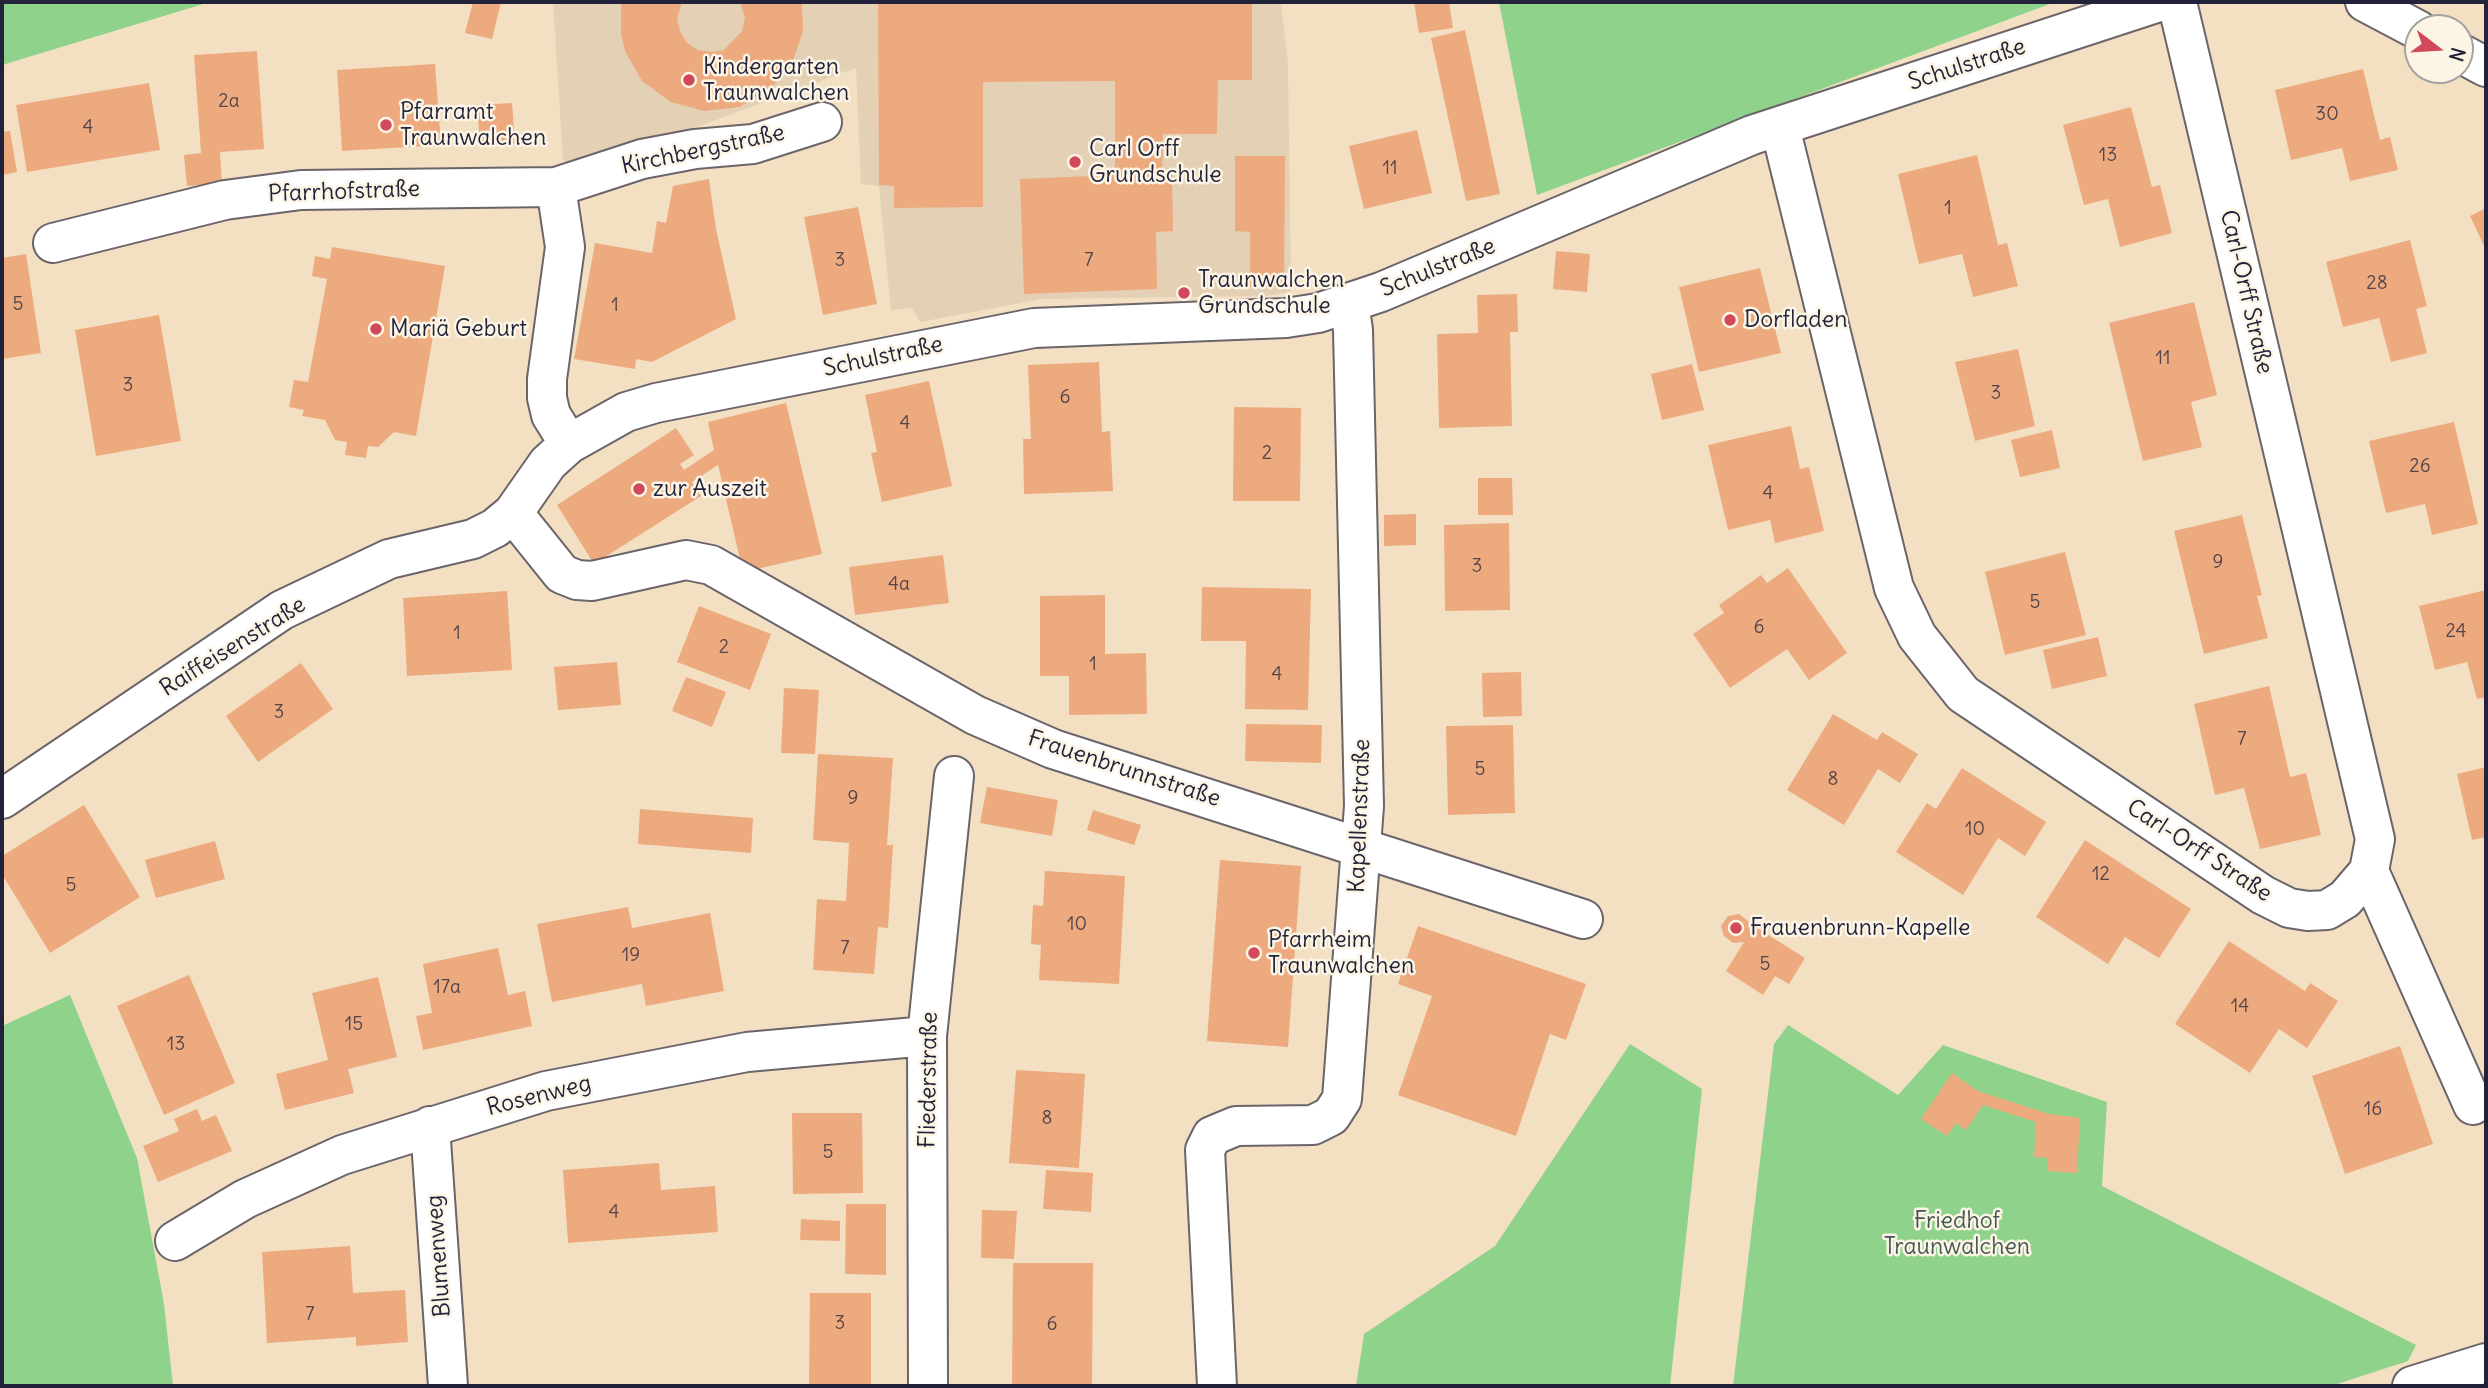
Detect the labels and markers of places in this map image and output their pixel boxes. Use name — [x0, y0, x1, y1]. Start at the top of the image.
place label: Kindergarten Traunwalchen — [703, 53, 849, 107]
marker: Kindergarten Traunwalchen — [681, 72, 697, 88]
place label: Pfarramt Traunwalchen — [400, 98, 546, 152]
marker: Pfarramt Traunwalchen — [378, 117, 394, 133]
place label: Carl Orff Grundschule — [1089, 135, 1222, 189]
marker: Carl Orff Grundschule — [1067, 154, 1083, 170]
place label: Traunwalchen Grundschule — [1198, 266, 1344, 320]
marker: Traunwalchen Grundschule — [1176, 285, 1192, 301]
place label: Dorfladen — [1744, 306, 1847, 334]
marker: Dorfladen — [1722, 312, 1738, 328]
place label: Mariä Geburt — [390, 315, 527, 343]
marker: Mariä Geburt — [368, 321, 384, 337]
place label: zur Auszeit — [653, 475, 767, 503]
marker: zur Auszeit — [631, 481, 647, 497]
place label: Frauenbrunn-Kapelle — [1750, 914, 1970, 942]
marker: Frauenbrunn-Kapelle — [1728, 920, 1744, 936]
place label: Pfarrheim Traunwalchen — [1268, 926, 1414, 980]
marker: Pfarrheim Traunwalchen — [1246, 945, 1262, 961]

